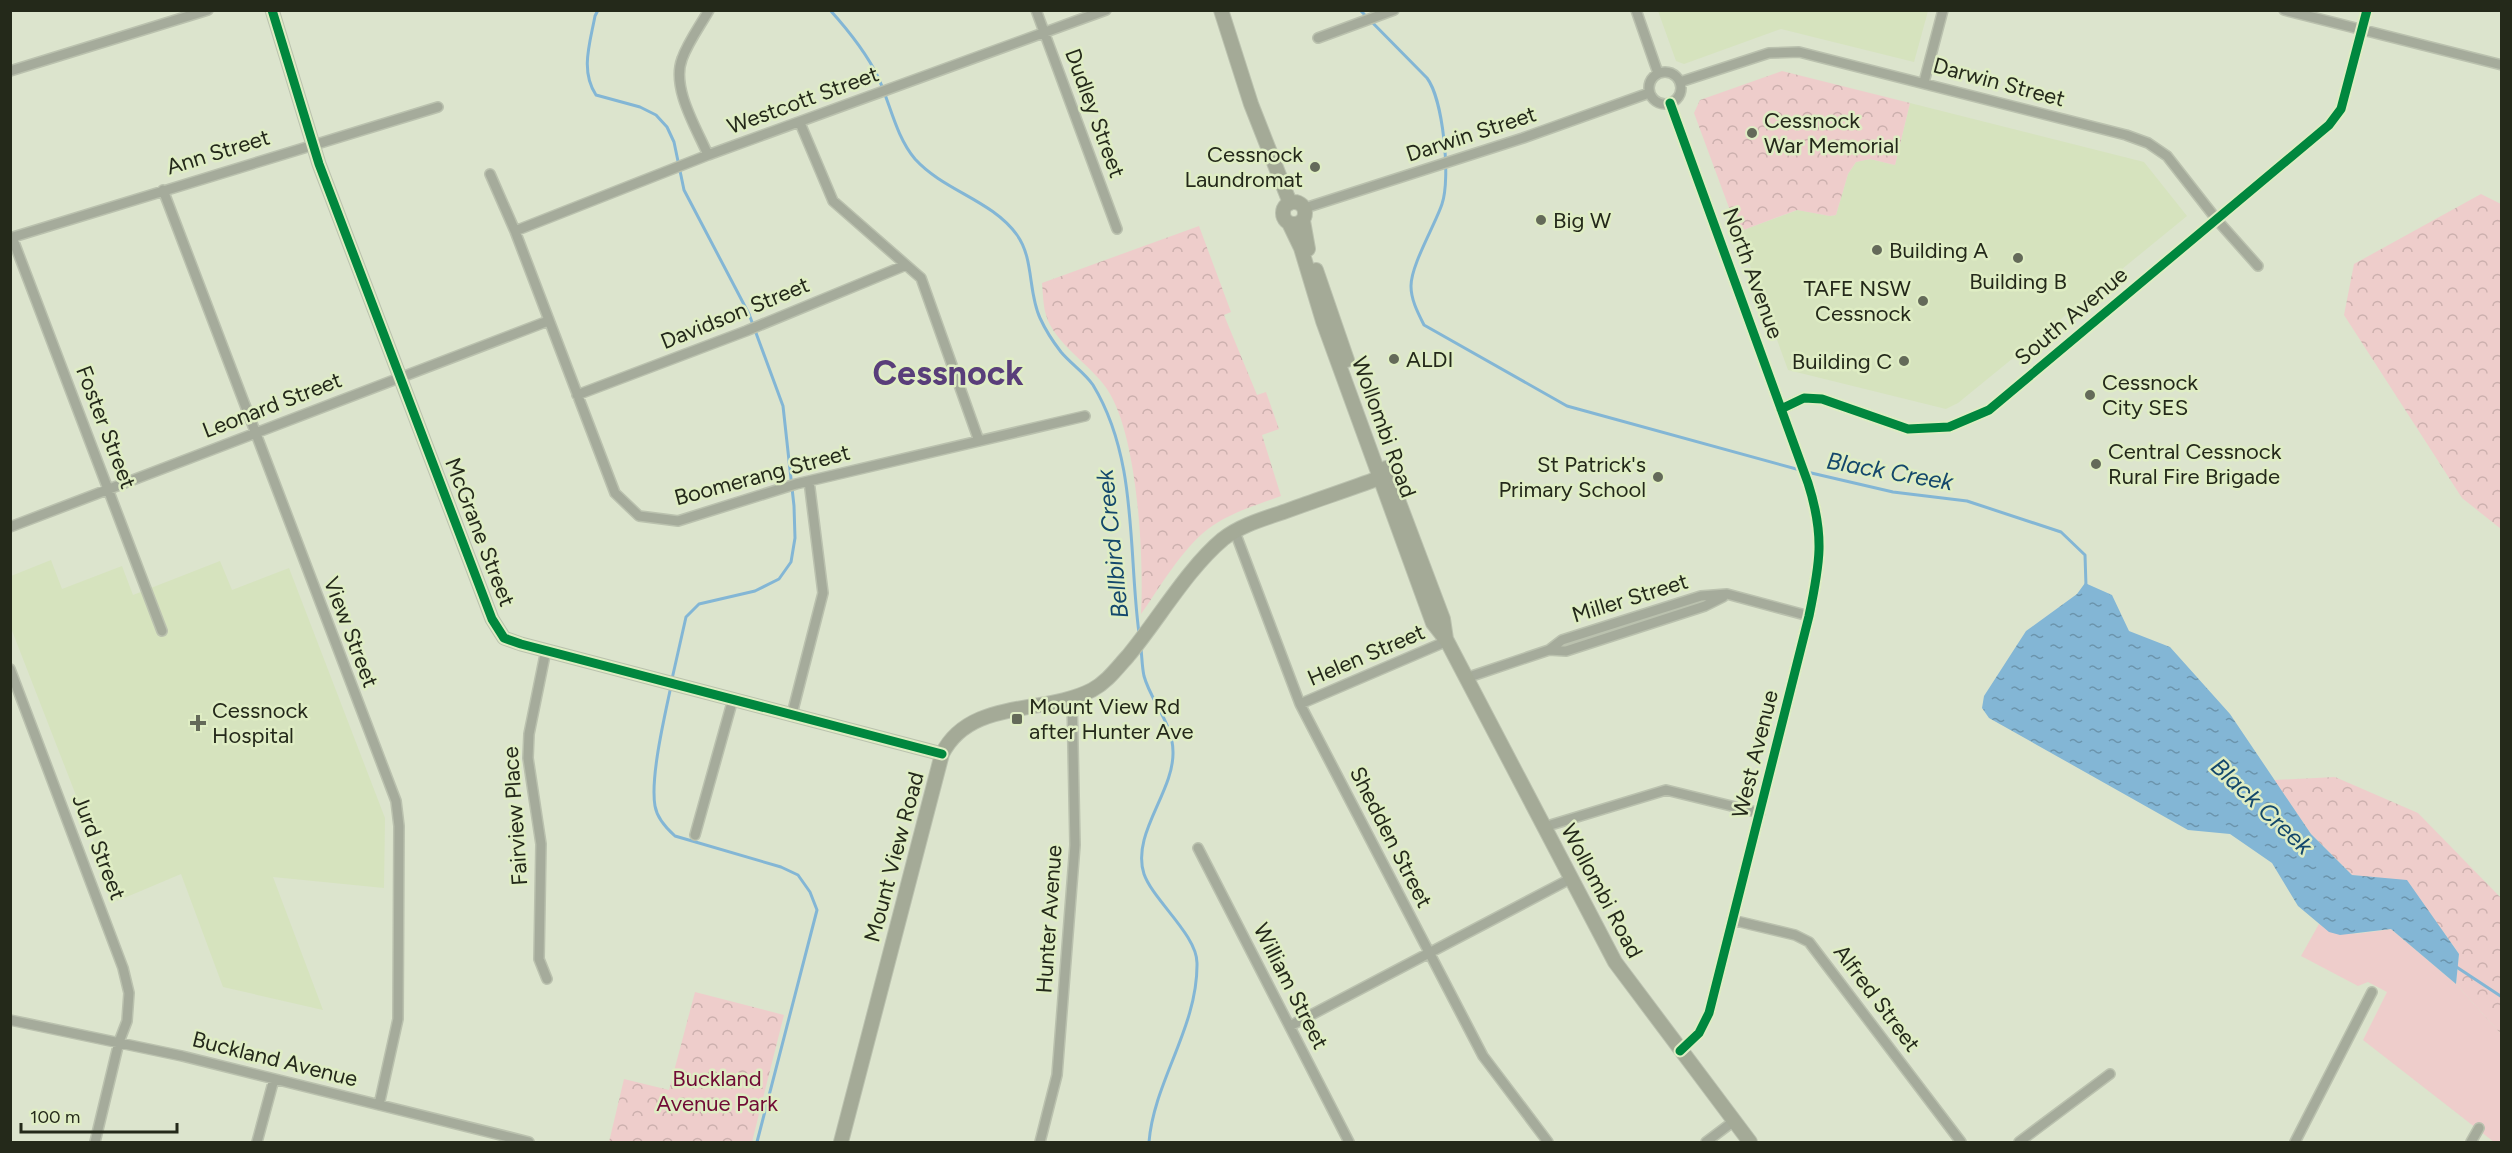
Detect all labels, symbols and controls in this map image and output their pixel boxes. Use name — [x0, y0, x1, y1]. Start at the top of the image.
street label: Dudley Street — [1059, 45, 1131, 181]
street label: Darwin Street — [1930, 51, 2068, 113]
street label: Westcott Street — [724, 60, 882, 140]
street label: Darwin Street — [1402, 100, 1540, 168]
place label: Cessnock War Memorial — [1764, 107, 1899, 159]
street label: Ann Street — [163, 124, 273, 180]
marker: Cessnock War Memorial — [1745, 126, 1759, 140]
place label: Cessnock Laundromat — [1184, 141, 1303, 193]
marker: Cessnock Laundromat — [1308, 160, 1322, 174]
street label: North Avenue — [1717, 204, 1789, 342]
place label: Big W — [1553, 207, 1611, 234]
marker: Big W — [1534, 213, 1548, 227]
place label: Building A — [1889, 237, 1988, 264]
marker: Building A — [1870, 243, 1884, 257]
marker: Building B — [2011, 251, 2025, 265]
street label: South Avenue — [2009, 261, 2133, 371]
place label: Building B — [1969, 268, 2067, 295]
street label: Davidson Street — [657, 271, 813, 355]
place label: TAFE NSW Cessnock — [1803, 275, 1911, 327]
marker: TAFE NSW Cessnock — [1916, 294, 1930, 308]
place label: ALDI — [1406, 346, 1453, 373]
place label: Building C — [1792, 348, 1892, 375]
marker: ALDI — [1387, 352, 1401, 366]
district label: Cessnock — [872, 353, 1024, 394]
street label: Wollombi Road — [1346, 353, 1422, 501]
marker: Building C — [1897, 354, 1911, 368]
street label: Foster Street — [70, 362, 142, 492]
street label: Leonard Street — [199, 366, 345, 444]
place label: Cessnock City SES — [2102, 369, 2198, 421]
marker: Cessnock City SES — [2083, 388, 2097, 402]
place label: Central Cessnock Rural Fire Brigade — [2108, 438, 2282, 490]
street label: Boomerang Street — [671, 439, 853, 511]
water label: Black Creek — [1824, 446, 1957, 497]
place label: St Patrick's Primary School — [1498, 451, 1646, 503]
street label: McGrane Street — [439, 454, 521, 610]
marker: Central Cessnock Rural Fire Brigade — [2089, 457, 2103, 471]
water label: Bellbird Creek — [1090, 467, 1134, 620]
marker: St Patrick's Primary School — [1651, 470, 1665, 484]
street label: Miller Street — [1569, 568, 1691, 628]
street label: View Street — [318, 573, 384, 691]
street label: Helen Street — [1303, 618, 1429, 692]
street label: West Avenue — [1726, 687, 1784, 821]
place label: Mount View Rd after Hunter Ave — [1029, 693, 1194, 745]
place label: Cessnock Hospital — [212, 697, 308, 749]
marker: Mount View Rd after Hunter Ave — [1010, 712, 1024, 726]
marker: Cessnock Hospital — [189, 714, 207, 732]
street label: Fairview Place — [497, 746, 533, 886]
water label: Black Creek — [2205, 752, 2320, 861]
street label: Shedden Street — [1344, 762, 1438, 912]
street label: Mount View Road — [858, 769, 930, 945]
street label: Jurd Street — [67, 790, 131, 904]
street label: Wollombi Road — [1555, 819, 1649, 963]
street label: Hunter Avenue — [1030, 844, 1068, 994]
street label: William Street — [1248, 918, 1334, 1054]
street label: Alfred Street — [1828, 939, 1926, 1057]
street label: Buckland Avenue — [190, 1025, 360, 1093]
park label: Buckland Avenue Park — [656, 1065, 778, 1117]
scale bar — [21, 1096, 177, 1134]
text: 100 m — [30, 1106, 80, 1128]

